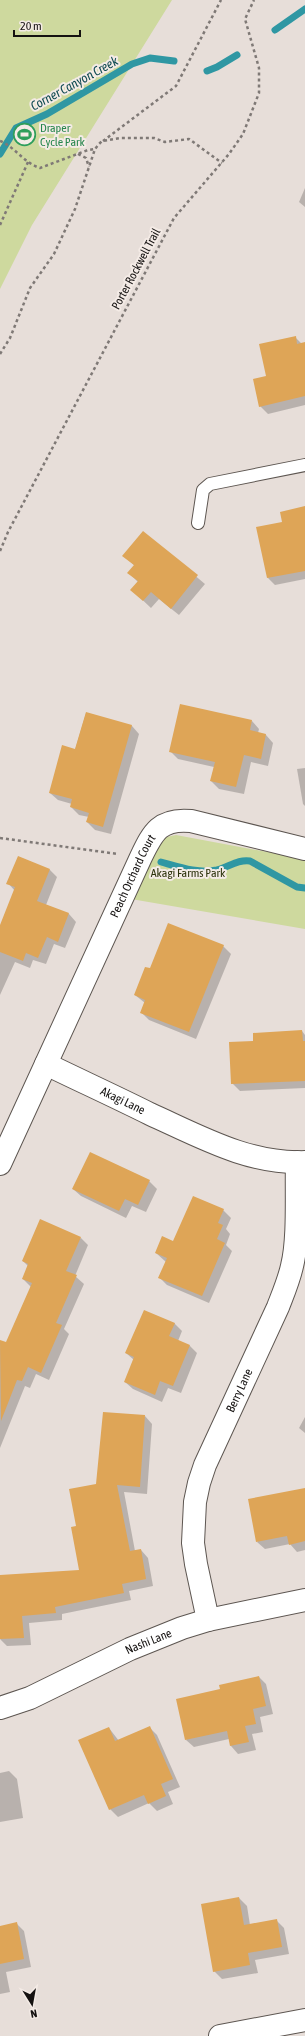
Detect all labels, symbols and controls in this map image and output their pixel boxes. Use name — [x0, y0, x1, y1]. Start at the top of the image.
scale bar — [14, 12, 80, 38]
text: 20 m — [20, 19, 42, 33]
water label: Corner Canyon Creek — [28, 53, 121, 114]
place label: Draper Cycle Park — [40, 121, 86, 149]
sports icon: Draper Cycle Park — [12, 122, 38, 148]
street label: Porter Rockwell Trail — [109, 225, 164, 312]
street label: Peach Orchard Court — [107, 831, 159, 920]
park label: Akagi Farms Park — [151, 866, 226, 880]
street label: Akagi Lane — [98, 1084, 147, 1117]
street label: Berry Lane — [223, 1366, 256, 1414]
street label: Nashi Lane — [123, 1626, 174, 1657]
north arrow — [12, 1984, 52, 2024]
text: N — [30, 2007, 38, 2020]

